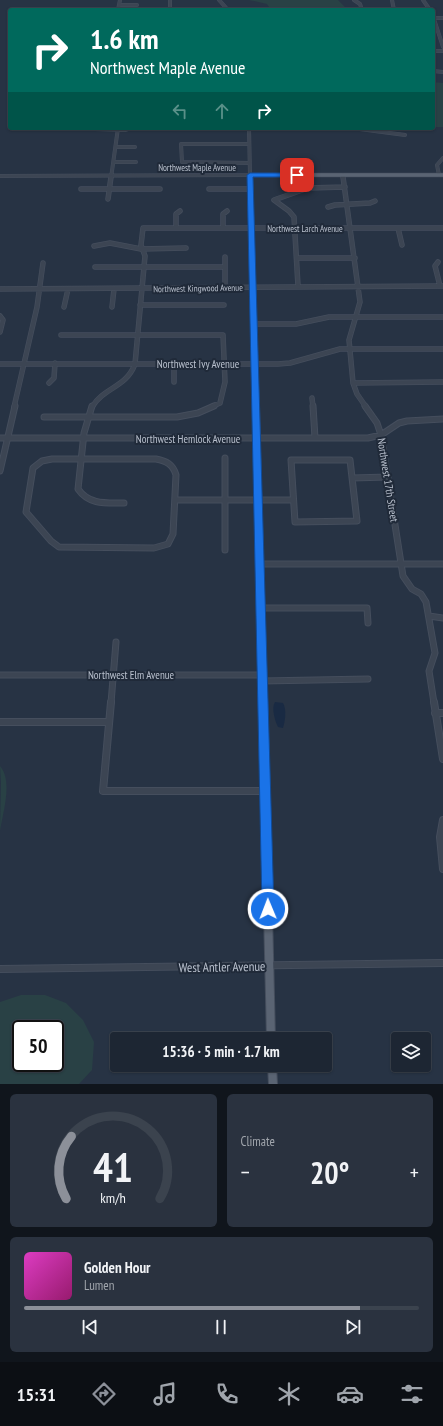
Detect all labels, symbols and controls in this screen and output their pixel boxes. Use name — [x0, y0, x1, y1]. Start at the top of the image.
text: 1.6 km — [90, 20, 159, 57]
icon: right — [24, 24, 76, 76]
text: Northwest Maple Avenue — [90, 56, 245, 79]
icon: left — [169, 100, 191, 122]
icon: ahead — [211, 100, 233, 122]
icon: right — [253, 100, 275, 122]
pin — [280, 158, 314, 192]
street label: Northwest Maple Avenue — [158, 162, 236, 173]
icon: arrive — [286, 164, 308, 186]
street label: Northwest Larch Avenue — [267, 223, 343, 234]
street label: Northwest Kingwood Avenue — [153, 282, 243, 294]
street label: Northwest Ivy Avenue — [157, 357, 240, 371]
street label: Northwest Hemlock Avenue — [136, 432, 241, 446]
street label: Northwest 17th Street — [374, 437, 402, 523]
street label: Northwest Elm Avenue — [88, 668, 175, 682]
position arrow — [247, 888, 289, 930]
street label: West Antler Avenue — [179, 958, 265, 976]
speed limit sign: 50 — [12, 1020, 64, 1072]
map controls — [391, 1032, 431, 1072]
button: layers — [391, 1032, 431, 1072]
text: 15:36 · 5 min · 1.7 km — [162, 1042, 280, 1061]
text: Climate — [241, 1133, 275, 1150]
text: 41 — [93, 1139, 133, 1192]
text: 20° — [310, 1153, 350, 1192]
text: − — [241, 1158, 250, 1186]
text: + — [410, 1158, 419, 1186]
text: km/h — [101, 1187, 126, 1206]
text: Golden Hour — [84, 1258, 151, 1277]
text: Lumen — [84, 1277, 114, 1294]
icon: previous — [79, 1316, 101, 1338]
icon: pause — [210, 1316, 232, 1338]
icon: next — [342, 1316, 364, 1338]
icon: directions — [90, 1380, 118, 1408]
icon: music — [151, 1380, 179, 1408]
icon: phone — [213, 1380, 241, 1408]
icon: climate — [275, 1380, 303, 1408]
icon: car — [336, 1380, 364, 1408]
icon: filters — [398, 1380, 426, 1408]
text: 15:31 — [17, 1383, 56, 1406]

